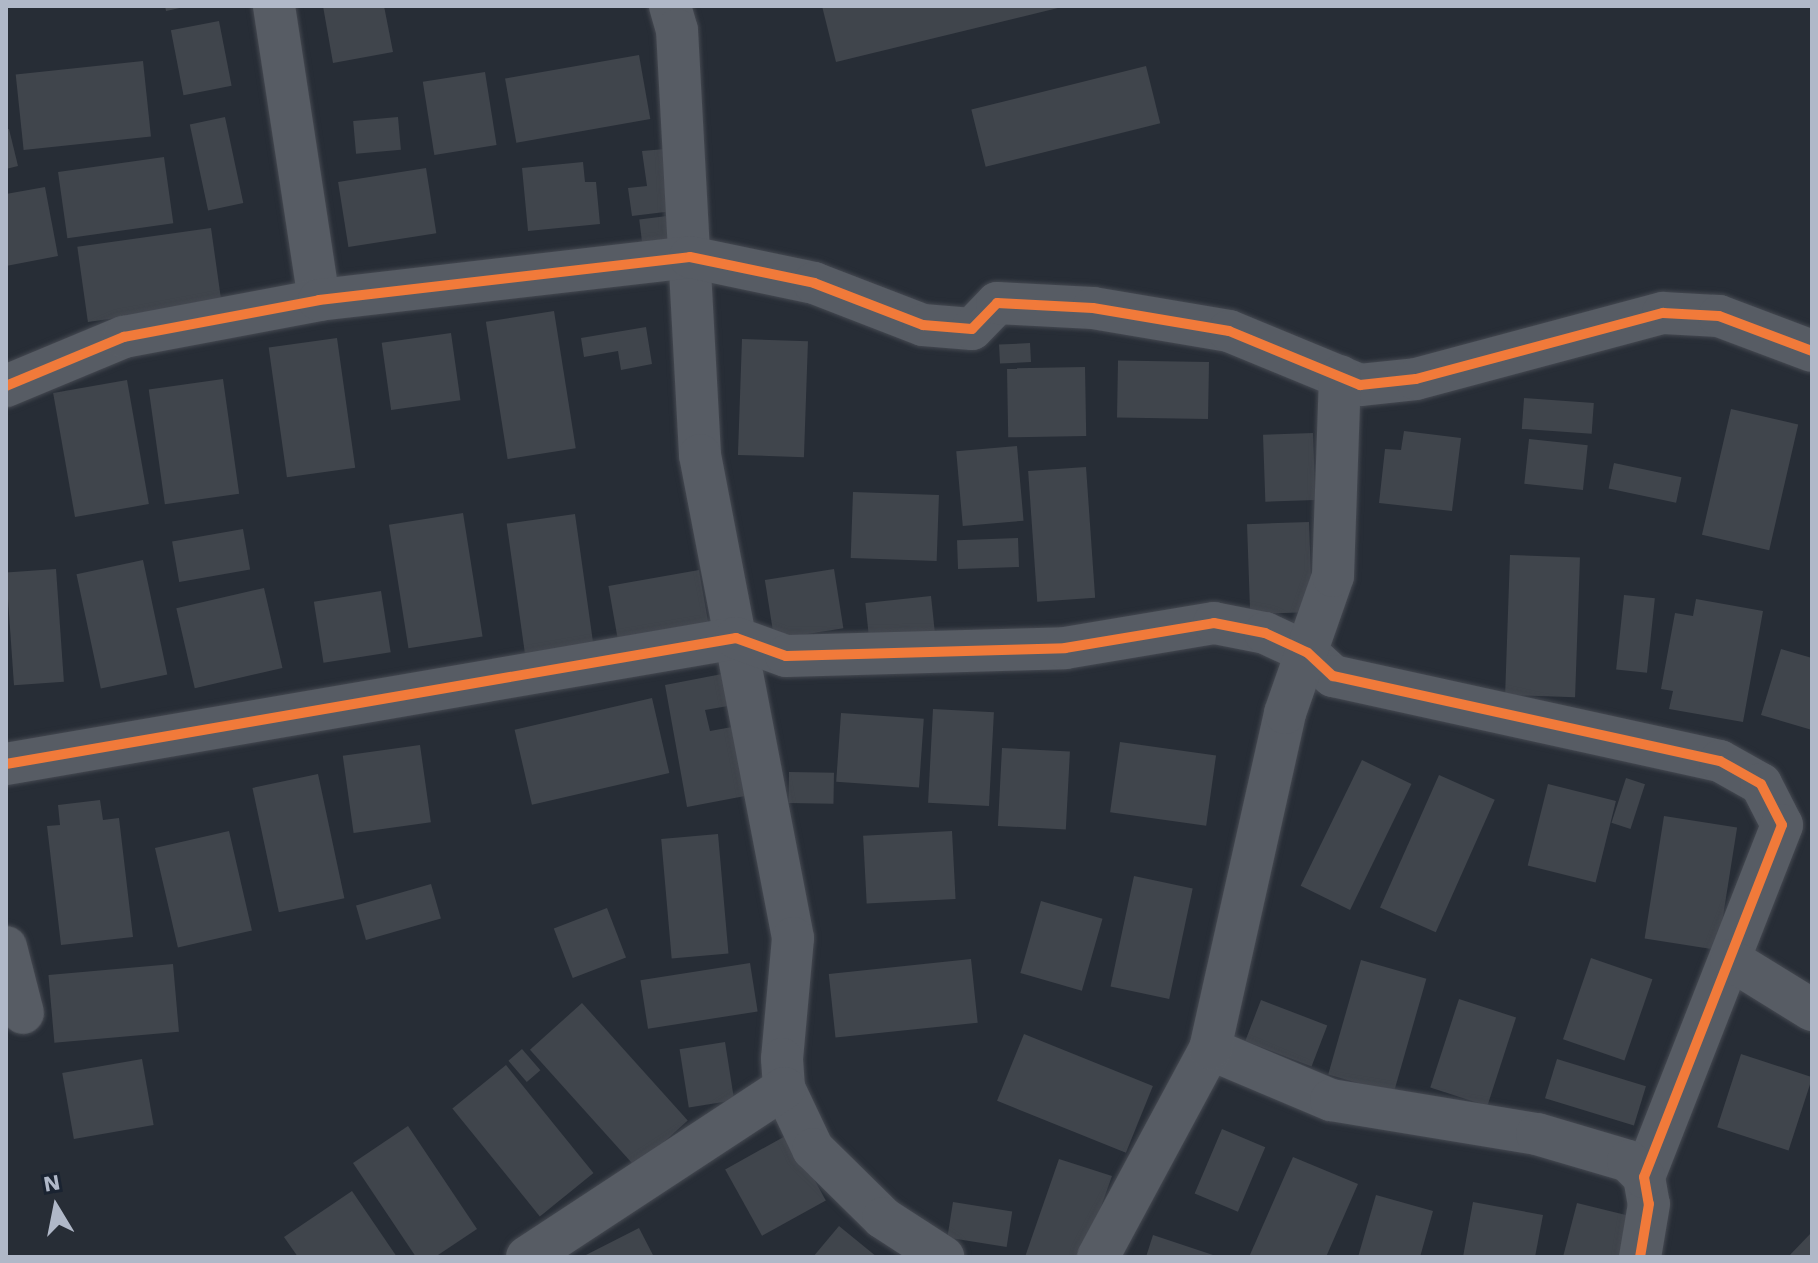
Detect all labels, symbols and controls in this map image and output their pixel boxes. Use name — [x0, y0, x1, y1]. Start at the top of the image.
north arrow — [16, 1167, 96, 1247]
text: N — [42, 1169, 62, 1197]

